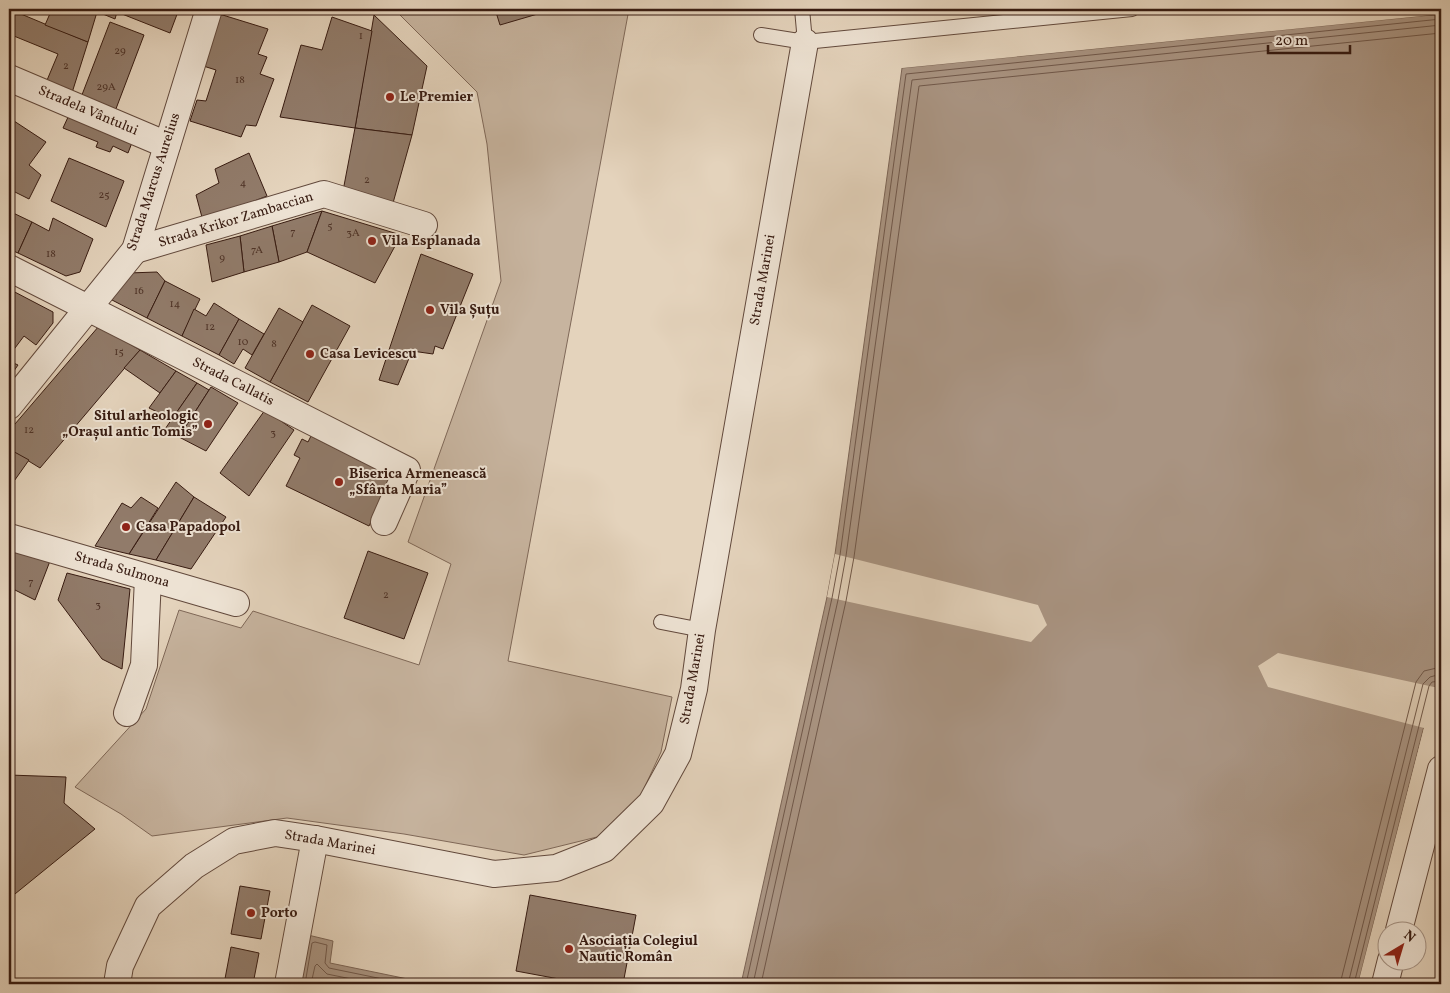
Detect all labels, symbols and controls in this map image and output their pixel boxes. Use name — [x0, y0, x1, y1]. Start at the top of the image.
scale bar — [1268, 22, 1350, 54]
house number: 1 — [359, 29, 363, 44]
text: 20 m — [1275, 31, 1308, 52]
house number: 29 — [114, 44, 126, 59]
house number: 2 — [63, 59, 69, 74]
house number: 18 — [235, 73, 245, 88]
house number: 29A — [96, 80, 116, 95]
street label: Stradela Vântului — [35, 81, 141, 141]
place label: Le Premier — [400, 88, 474, 107]
marker: Le Premier — [384, 91, 396, 103]
street label: Strada Marcus Aurelius — [123, 110, 185, 254]
house number: 2 — [364, 173, 370, 188]
house number: 4 — [240, 176, 247, 191]
street label: Strada Krikor Zambaccian — [156, 187, 316, 253]
house number: 25 — [98, 188, 110, 203]
house number: 5 — [327, 219, 333, 234]
house number: 7 — [290, 225, 296, 240]
house number: 3A — [346, 226, 360, 241]
place label: Vila Esplanada — [382, 232, 481, 251]
street label: Strada Marinei — [746, 233, 780, 327]
marker: Vila Esplanada — [366, 235, 378, 247]
house number: 7A — [251, 243, 263, 258]
house number: 18 — [46, 247, 56, 262]
house number: 9 — [219, 251, 225, 266]
house number: 16 — [134, 284, 144, 299]
house number: 14 — [170, 297, 181, 312]
place label: Vila Șuțu — [440, 301, 500, 320]
marker: Vila Șuțu — [424, 304, 436, 316]
house number: 12 — [205, 320, 215, 335]
house number: 10 — [238, 335, 249, 350]
house number: 8 — [271, 337, 277, 352]
house number: 15 — [114, 345, 124, 360]
place label: Casa Levicescu — [320, 345, 417, 364]
marker: Casa Levicescu — [304, 348, 316, 360]
street label: Strada Callatis — [189, 353, 277, 411]
place label: Situl arheologic „Orașul antic Tomis” — [62, 407, 198, 442]
marker: Situl arheologic „Orașul antic Tomis” — [202, 418, 214, 430]
house number: 12 — [24, 423, 34, 438]
house number: 3 — [270, 426, 276, 441]
place label: Biserica Armenească „Sfânta Maria” — [349, 465, 487, 500]
marker: Biserica Armenească „Sfânta Maria” — [333, 476, 345, 488]
place label: Casa Papadopol — [136, 518, 241, 537]
marker: Casa Papadopol — [120, 521, 132, 533]
street label: Strada Sulmona — [72, 547, 172, 593]
house number: 7 — [28, 575, 34, 590]
house number: 2 — [383, 588, 389, 603]
house number: 3 — [95, 598, 101, 613]
street label: Strada Marinei — [676, 632, 710, 726]
street label: Strada Marinei — [283, 826, 377, 860]
place label: Porto — [261, 904, 297, 923]
marker: Porto — [245, 907, 257, 919]
north arrow — [1378, 920, 1428, 970]
text: N — [1399, 926, 1419, 948]
place label: Asociația Colegiul Nautic Român — [579, 932, 698, 967]
marker: Asociația Colegiul Nautic Român — [563, 943, 575, 955]

